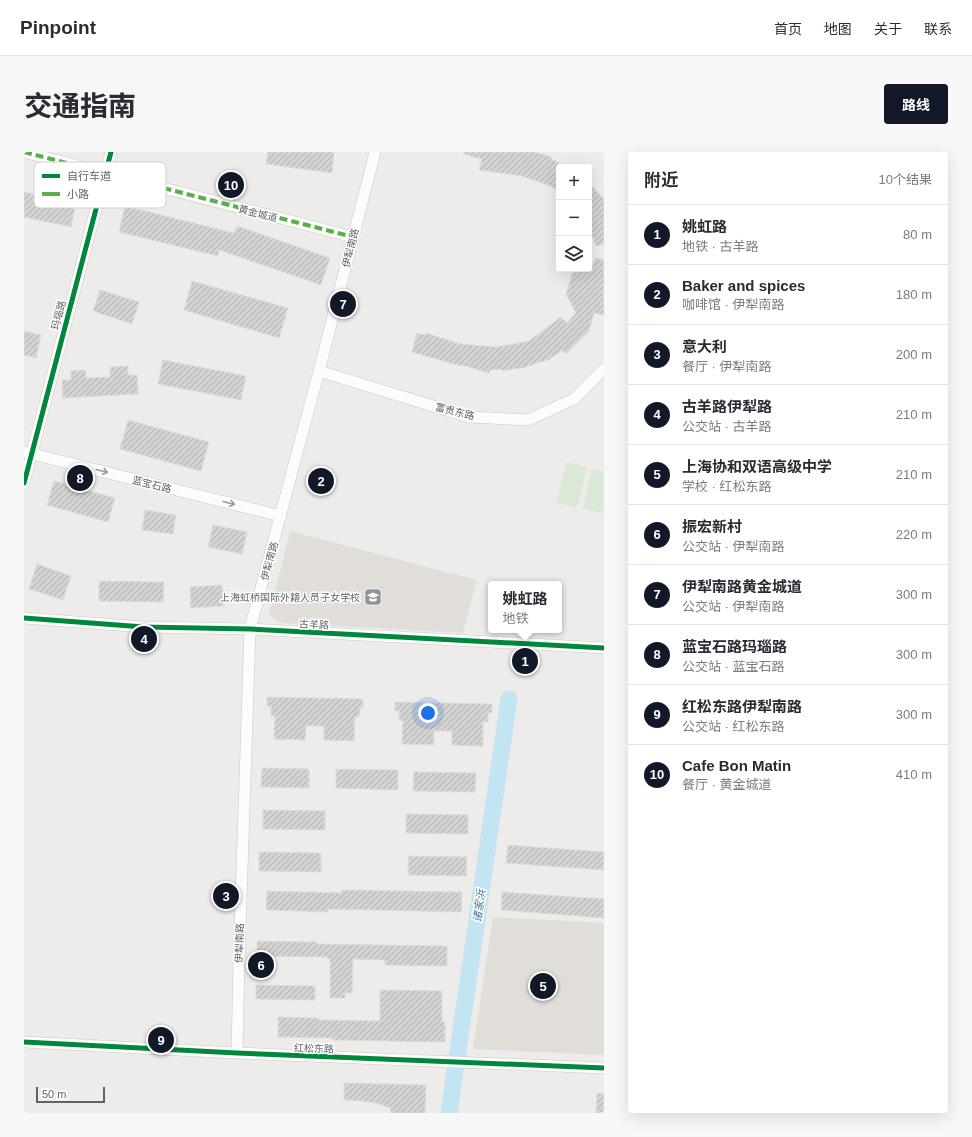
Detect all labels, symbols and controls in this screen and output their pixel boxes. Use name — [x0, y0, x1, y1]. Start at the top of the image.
text: Pinpoint — [20, 17, 96, 38]
text: 首页 — [774, 21, 802, 37]
text: 地图 — [824, 21, 852, 37]
text: 关于 — [874, 21, 902, 37]
text: 联系 — [924, 21, 952, 37]
button: 路线 — [884, 84, 948, 124]
text: 交通指南 — [24, 91, 136, 122]
legend — [34, 162, 166, 208]
map controls — [556, 164, 592, 272]
button: + — [556, 164, 592, 200]
text: 自行车道 — [67, 170, 111, 182]
pin: 10 — [218, 170, 244, 200]
text: 附近 — [644, 171, 678, 190]
text: 10个结果 — [879, 172, 932, 187]
text: 小路 — [67, 188, 89, 200]
button: − — [556, 200, 592, 236]
street label: 黄金城道 — [237, 203, 279, 224]
text: 姚虹路 — [682, 218, 727, 235]
street label: 伊犁南路 — [340, 227, 361, 269]
text: 1 — [653, 227, 661, 242]
text: 80 m — [903, 227, 932, 242]
button: layers — [556, 236, 592, 272]
text: 地铁 · 古羊路 — [682, 239, 759, 254]
text: Baker and spices — [682, 277, 805, 294]
text: 2 — [653, 287, 661, 302]
text: 180 m — [896, 287, 932, 302]
pin: 7 — [330, 289, 356, 319]
text: 咖啡馆 · 伊犁南路 — [682, 297, 785, 312]
street label: 玛瑙路 — [49, 299, 68, 331]
text: 意大利 — [682, 338, 727, 355]
text: 3 — [653, 347, 661, 362]
text: 200 m — [896, 347, 932, 362]
text: 餐厅 · 伊犁南路 — [682, 359, 772, 374]
text: 古羊路伊犁路 — [682, 398, 772, 415]
street label: 富贵东路 — [434, 401, 476, 422]
text: 4 — [653, 407, 661, 422]
text: 210 m — [896, 407, 932, 422]
text: 公交站 · 古羊路 — [682, 419, 772, 434]
text: 上海协和双语高级中学 — [682, 458, 832, 475]
pin: 8 — [67, 463, 93, 493]
pin: 2 — [308, 466, 334, 496]
text: 5 — [653, 467, 661, 482]
text: 210 m — [896, 467, 932, 482]
one-way arrow — [96, 468, 109, 476]
street label: 蓝宝石路 — [131, 474, 173, 495]
text: 学校 · 红松东路 — [682, 479, 772, 494]
one-way arrow — [222, 500, 235, 508]
text: 振宏新村 — [682, 518, 742, 535]
text: 6 — [653, 527, 661, 542]
text: 220 m — [896, 527, 932, 542]
text: 公交站 · 伊犁南路 — [682, 539, 785, 554]
street label: 伊犁南路 — [259, 540, 280, 582]
text: 伊犁南路黄金城道 — [682, 578, 802, 595]
popup — [488, 581, 562, 633]
school or university icon: 上海虹桥国际外籍人员子女学校 — [363, 587, 383, 607]
text: 7 — [653, 587, 661, 602]
text: 300 m — [896, 587, 932, 602]
text: 姚虹路 — [502, 590, 548, 607]
place label: 上海虹桥国际外籍人员子女学校 — [220, 592, 360, 603]
text: 公交站 · 伊犁南路 — [682, 599, 785, 614]
text: 地铁 — [502, 611, 529, 626]
street label: 古羊路 — [299, 618, 329, 631]
pin: 4 — [131, 624, 157, 654]
text: 蓝宝石路玛瑙路 — [682, 638, 787, 655]
pin: 1 — [512, 646, 538, 676]
text: 8 — [653, 647, 661, 662]
text: 300 m — [896, 647, 932, 662]
text: 公交站 · 蓝宝石路 — [682, 659, 785, 674]
text: 红松东路伊犁南路 — [682, 698, 802, 715]
your location — [418, 703, 438, 723]
text: 9 — [653, 707, 661, 722]
text: 300 m — [896, 707, 932, 722]
text: 公交站 · 红松东路 — [682, 719, 785, 734]
text: Cafe Bon Matin — [682, 757, 791, 774]
text: 10 — [650, 767, 664, 782]
text: 410 m — [896, 767, 932, 782]
text: 餐厅 · 黄金城道 — [682, 777, 772, 792]
pin: 3 — [213, 881, 239, 911]
water label: 诸家浜 — [471, 888, 487, 923]
street label: 伊犁南路 — [233, 923, 246, 963]
pin: 6 — [248, 950, 274, 980]
pin: 5 — [530, 971, 556, 1001]
pin: 9 — [148, 1025, 174, 1055]
street label: 红松东路 — [294, 1042, 334, 1055]
scale bar — [36, 1085, 105, 1104]
text: 50 m — [42, 1088, 66, 1100]

